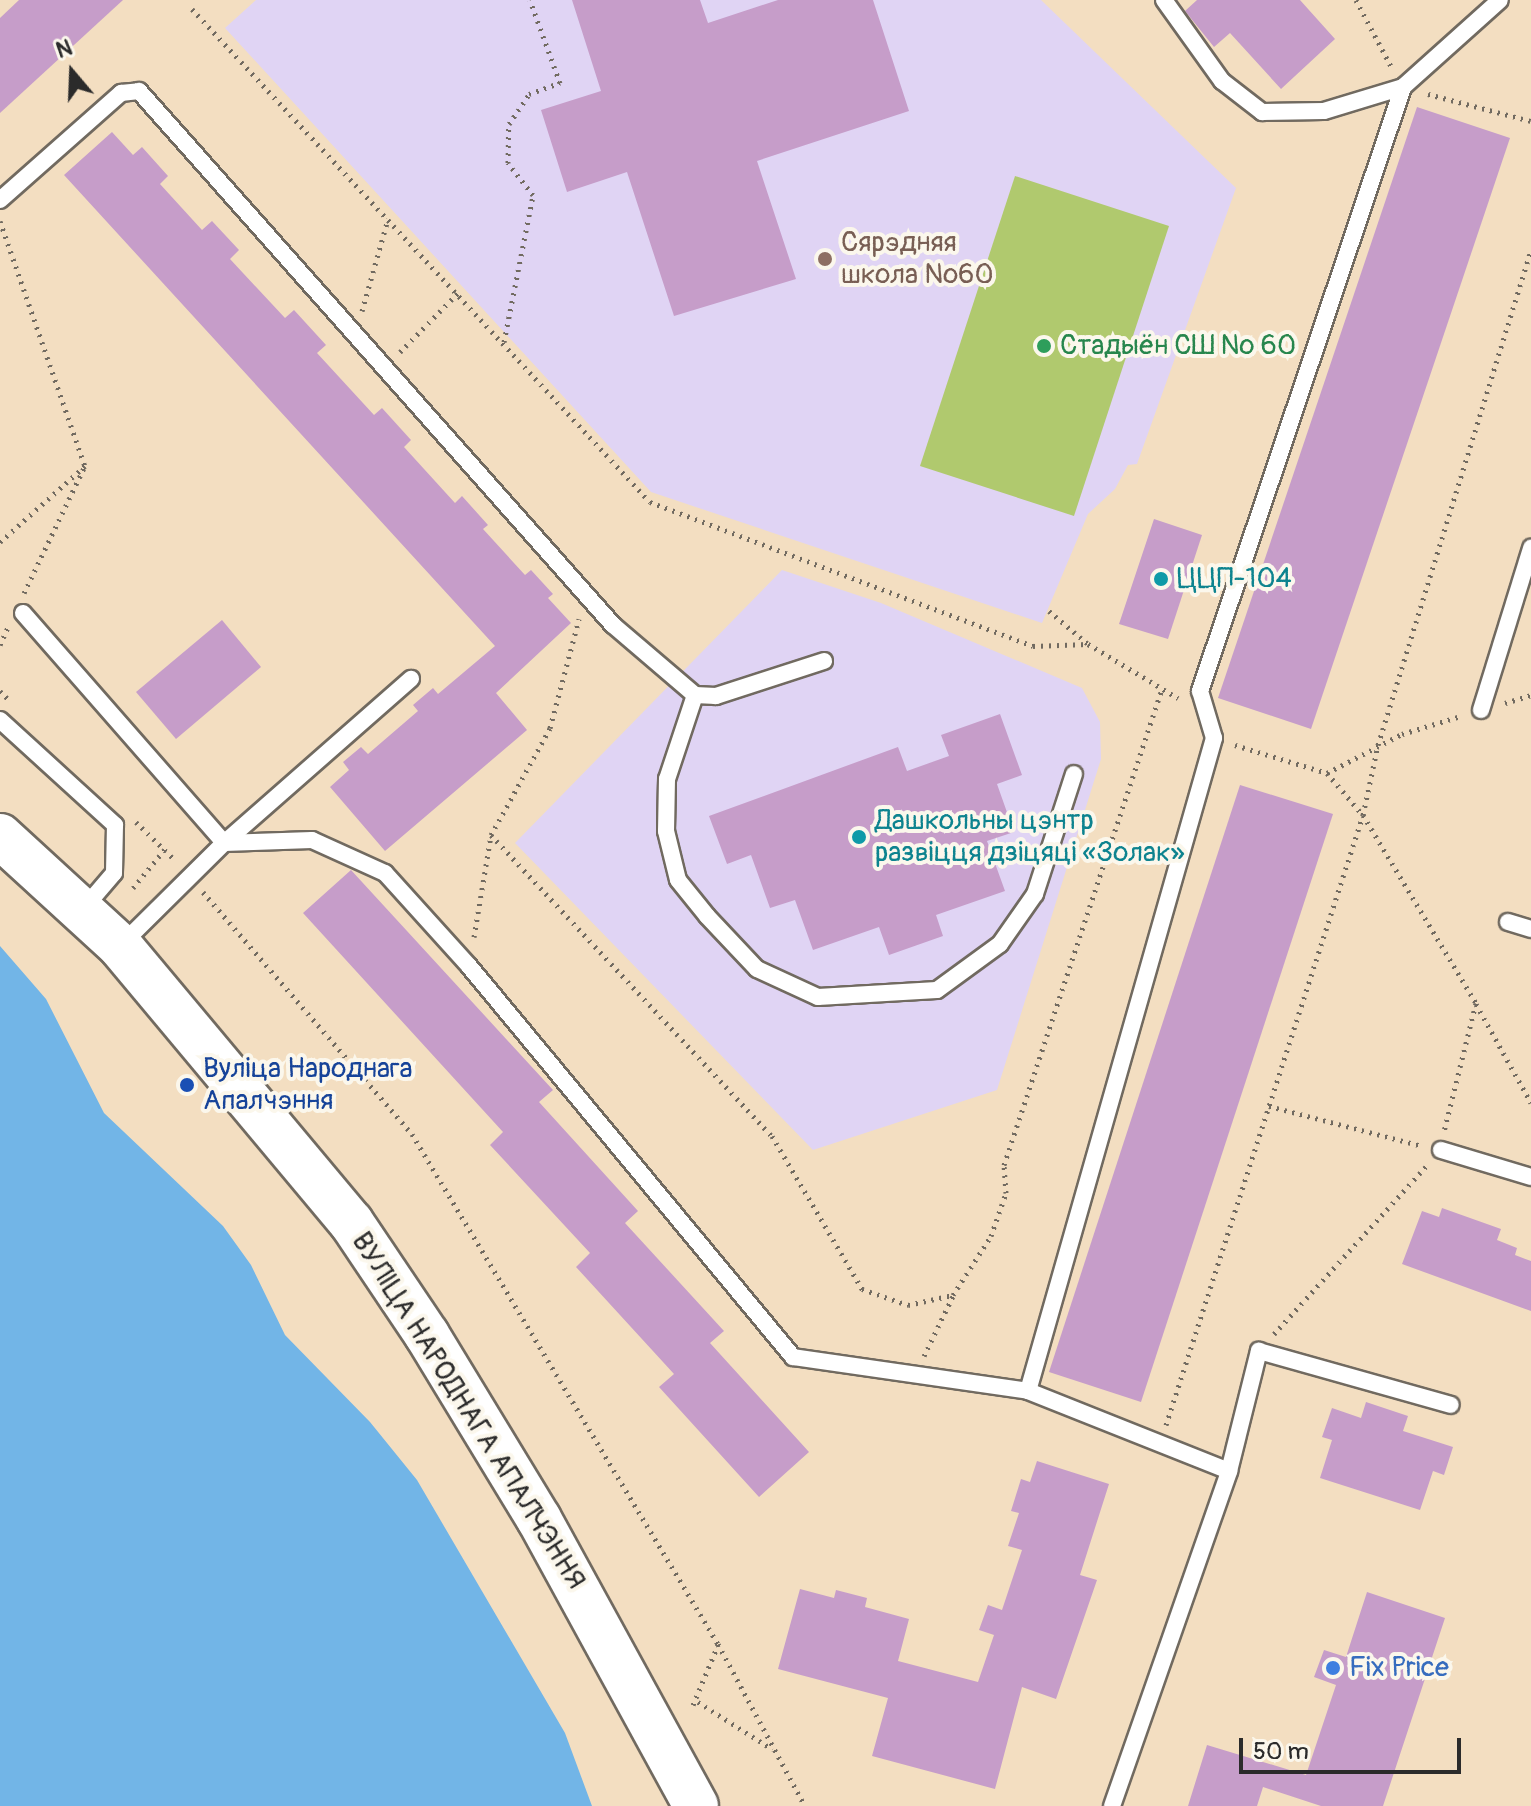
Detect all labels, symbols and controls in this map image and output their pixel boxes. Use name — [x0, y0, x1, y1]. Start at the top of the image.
north arrow — [32, 32, 112, 112]
text: N — [53, 34, 76, 65]
place label: Сярэдняя школа №60 — [841, 226, 994, 292]
marker: Сярэдняя школа №60 — [816, 250, 834, 268]
place label: Стадыён СШ № 60 — [1060, 329, 1296, 363]
marker: Стадыён СШ № 60 — [1035, 337, 1053, 355]
place label: ЦЦП-104 — [1177, 562, 1292, 596]
marker: ЦЦП-104 — [1152, 570, 1170, 588]
place label: Дашкольны цэнтр развіцця дзіцяці «Золак» — [875, 804, 1185, 870]
marker: Дашкольны цэнтр развіцця дзіцяці «Золак» — [850, 828, 868, 846]
place label: Вуліца Народнага Апалчэння — [203, 1052, 413, 1118]
marker: Вуліца Народнага Апалчэння — [178, 1076, 196, 1094]
street label: ВУЛІЦА НАРОДНАГА АПАЛЧЭННЯ — [344, 1226, 592, 1596]
place label: Fix Price — [1349, 1651, 1449, 1685]
marker: Fix Price — [1324, 1659, 1342, 1677]
scale bar — [1243, 1722, 1465, 1772]
text: 50 m — [1253, 1737, 1309, 1766]

